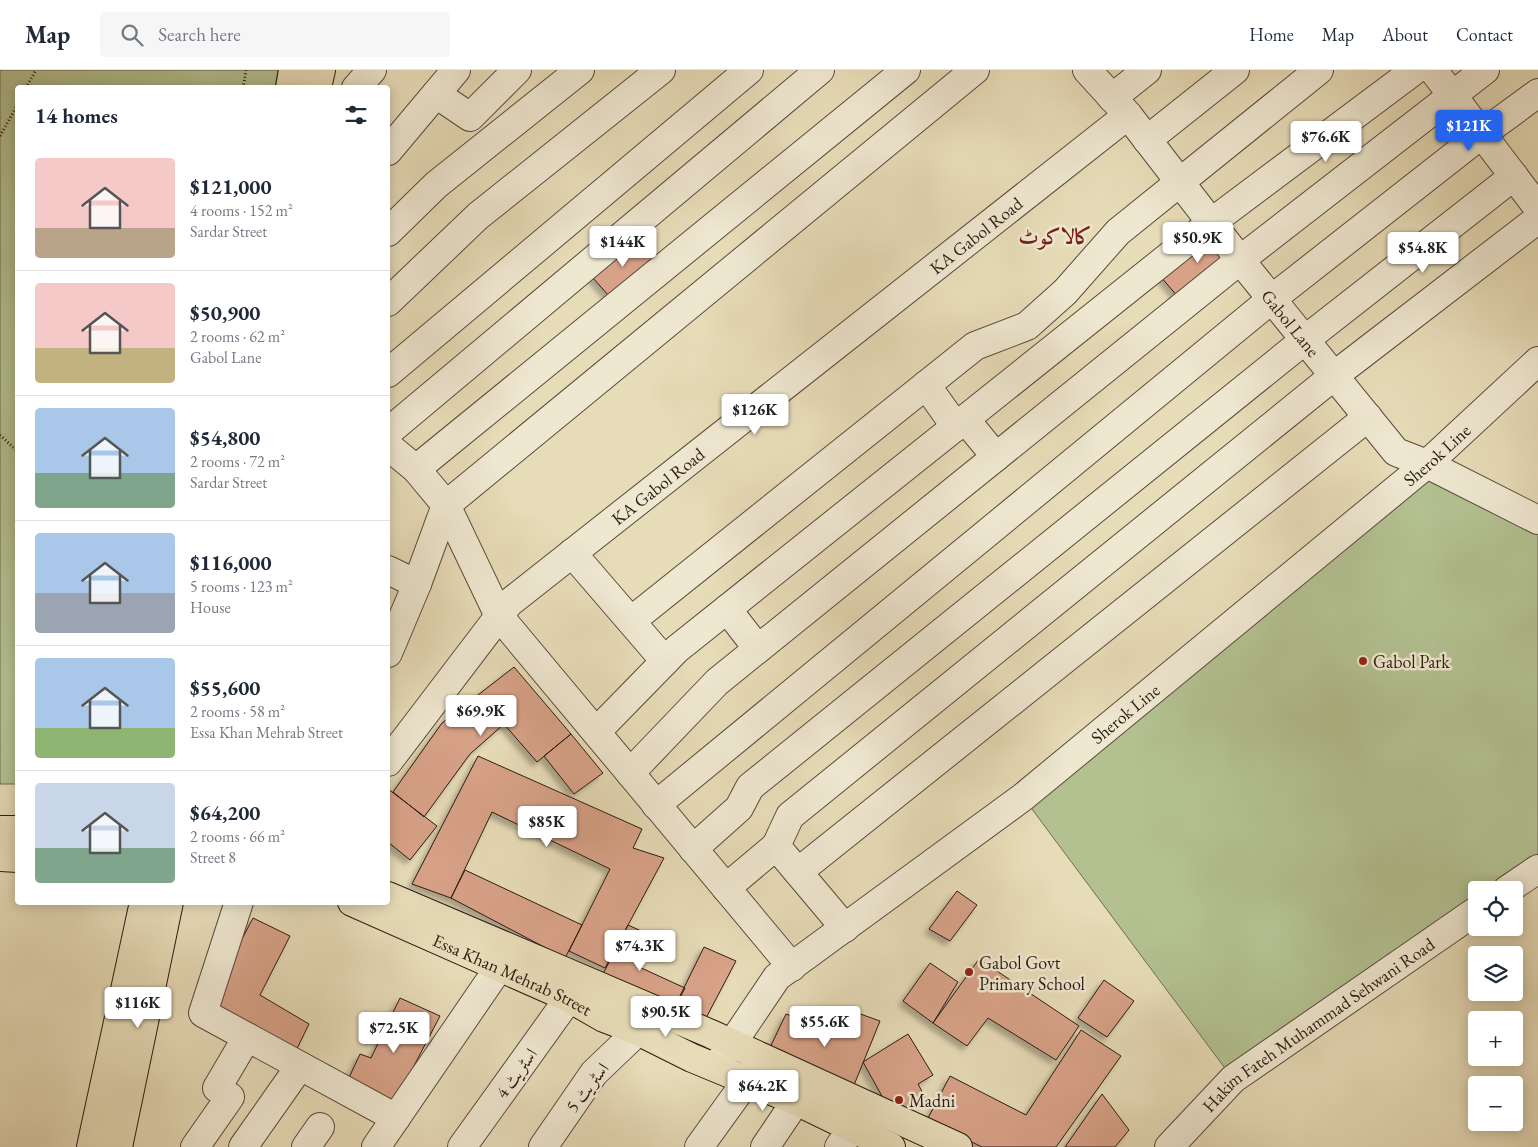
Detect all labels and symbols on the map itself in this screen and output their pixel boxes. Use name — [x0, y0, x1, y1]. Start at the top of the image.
pin: $121K — [1434, 109, 1504, 152]
pin: $76.6K — [1285, 121, 1367, 163]
street label: KA Gabol Road — [924, 191, 1028, 279]
district label: کالاکوٹ — [1018, 222, 1092, 251]
pin: $50.9K — [1157, 222, 1239, 264]
pin: $144K — [588, 226, 658, 268]
pin: $54.8K — [1382, 232, 1464, 274]
street label: Gabol Lane — [1257, 284, 1325, 361]
pin: $126K — [720, 394, 790, 436]
street label: Sherok Line — [1398, 418, 1475, 491]
street label: KA Gabol Road — [606, 442, 709, 530]
place label: Gabol Park — [1373, 650, 1450, 673]
marker: Gabol Park — [1357, 655, 1369, 667]
street label: Sherok Line — [1085, 678, 1164, 748]
pin: $69.9K — [440, 694, 522, 737]
pin: $85K — [517, 806, 577, 848]
street label: Essa Khan Mehrab Street — [430, 928, 597, 1020]
pin: $74.3K — [599, 930, 681, 972]
street label: Hakim Fateh Muhammad Sehwani Road — [1197, 931, 1439, 1117]
place label: Gabol Govt Primary School — [979, 951, 1085, 995]
marker: Gabol Govt Primary School — [963, 966, 975, 978]
pin: $116K — [103, 986, 173, 1029]
pin: $90.5K — [625, 996, 707, 1038]
pin: $55.6K — [784, 1006, 866, 1048]
pin: $72.5K — [353, 1012, 435, 1054]
street label: اسٹریٹ 4 — [490, 1043, 543, 1103]
street label: اسٹریٹ 5 — [560, 1057, 614, 1117]
pin: $64.2K — [722, 1070, 804, 1112]
place label: Madni — [909, 1089, 956, 1112]
marker: Madni — [893, 1094, 905, 1106]

